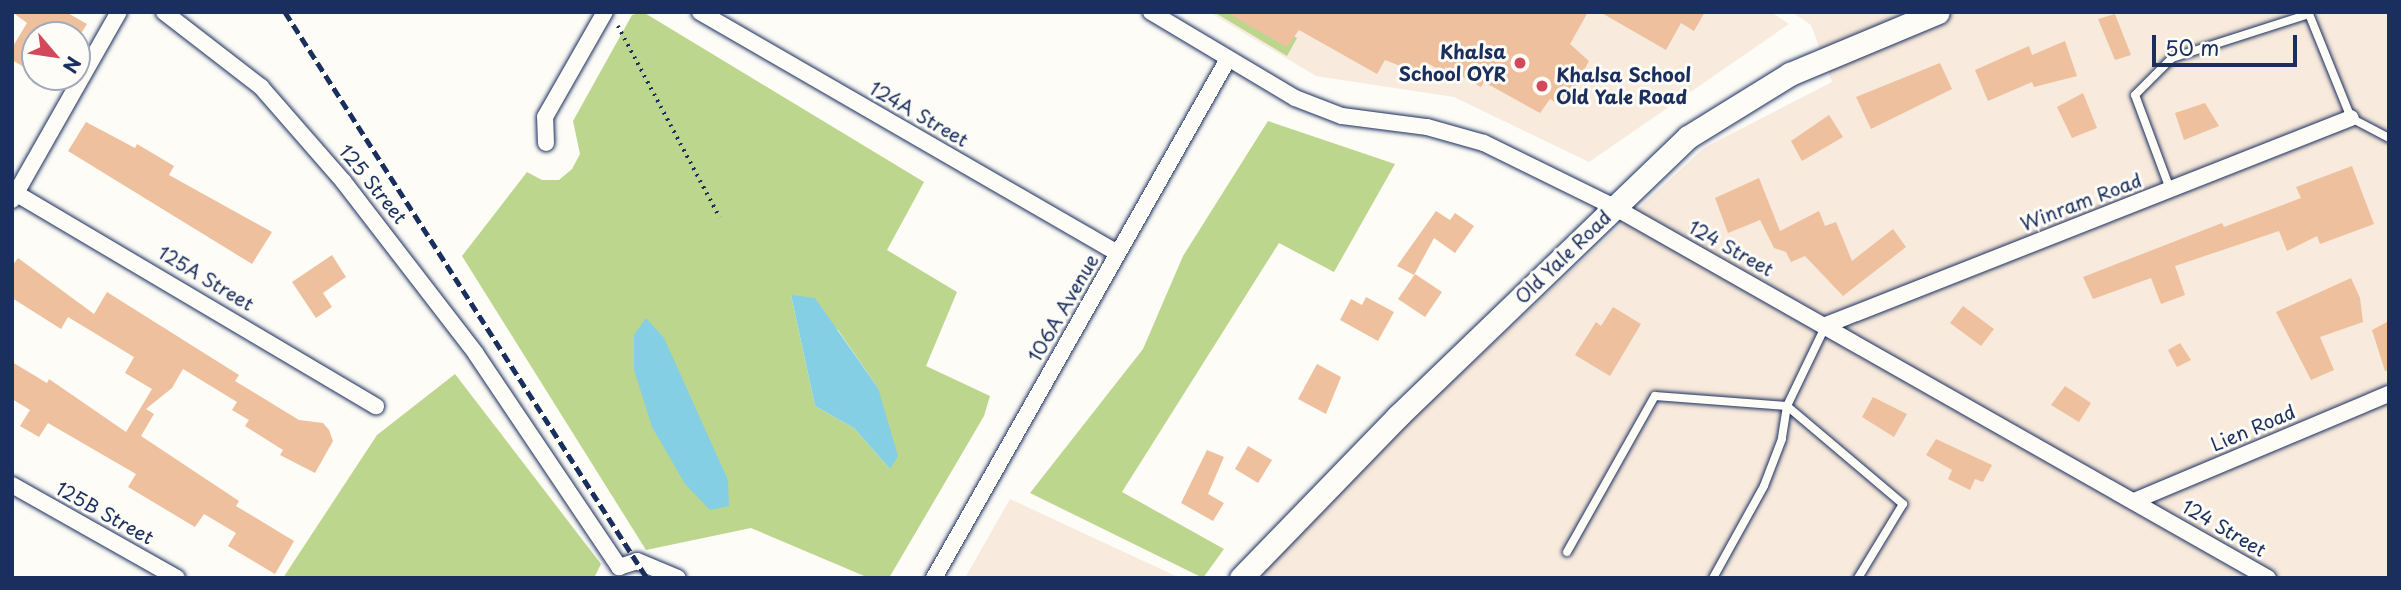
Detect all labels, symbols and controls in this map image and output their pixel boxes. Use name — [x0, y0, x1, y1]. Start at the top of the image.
north arrow — [21, 21, 91, 91]
scale bar — [2156, 21, 2301, 65]
text: 50 m — [2165, 31, 2219, 63]
place label: Khalsa School OYR — [1398, 41, 1506, 85]
text: N — [57, 52, 89, 79]
marker: Khalsa School OYR — [1512, 55, 1528, 71]
place label: Khalsa School Old Yale Road — [1556, 64, 1691, 108]
street label: 124A Street — [866, 77, 972, 151]
marker: Khalsa School Old Yale Road — [1534, 78, 1550, 94]
street label: 125 Street — [334, 139, 412, 229]
street label: Winram Road — [2018, 169, 2144, 235]
street label: Old Yale Road — [1509, 204, 1617, 310]
street label: 124 Street — [1683, 215, 1779, 281]
street label: 125A Street — [153, 240, 259, 316]
street label: 106A Avenue — [1023, 250, 1103, 366]
street label: Lien Road — [2207, 400, 2299, 456]
street label: 125B Street — [52, 476, 158, 550]
street label: 124 Street — [2176, 494, 2272, 562]

